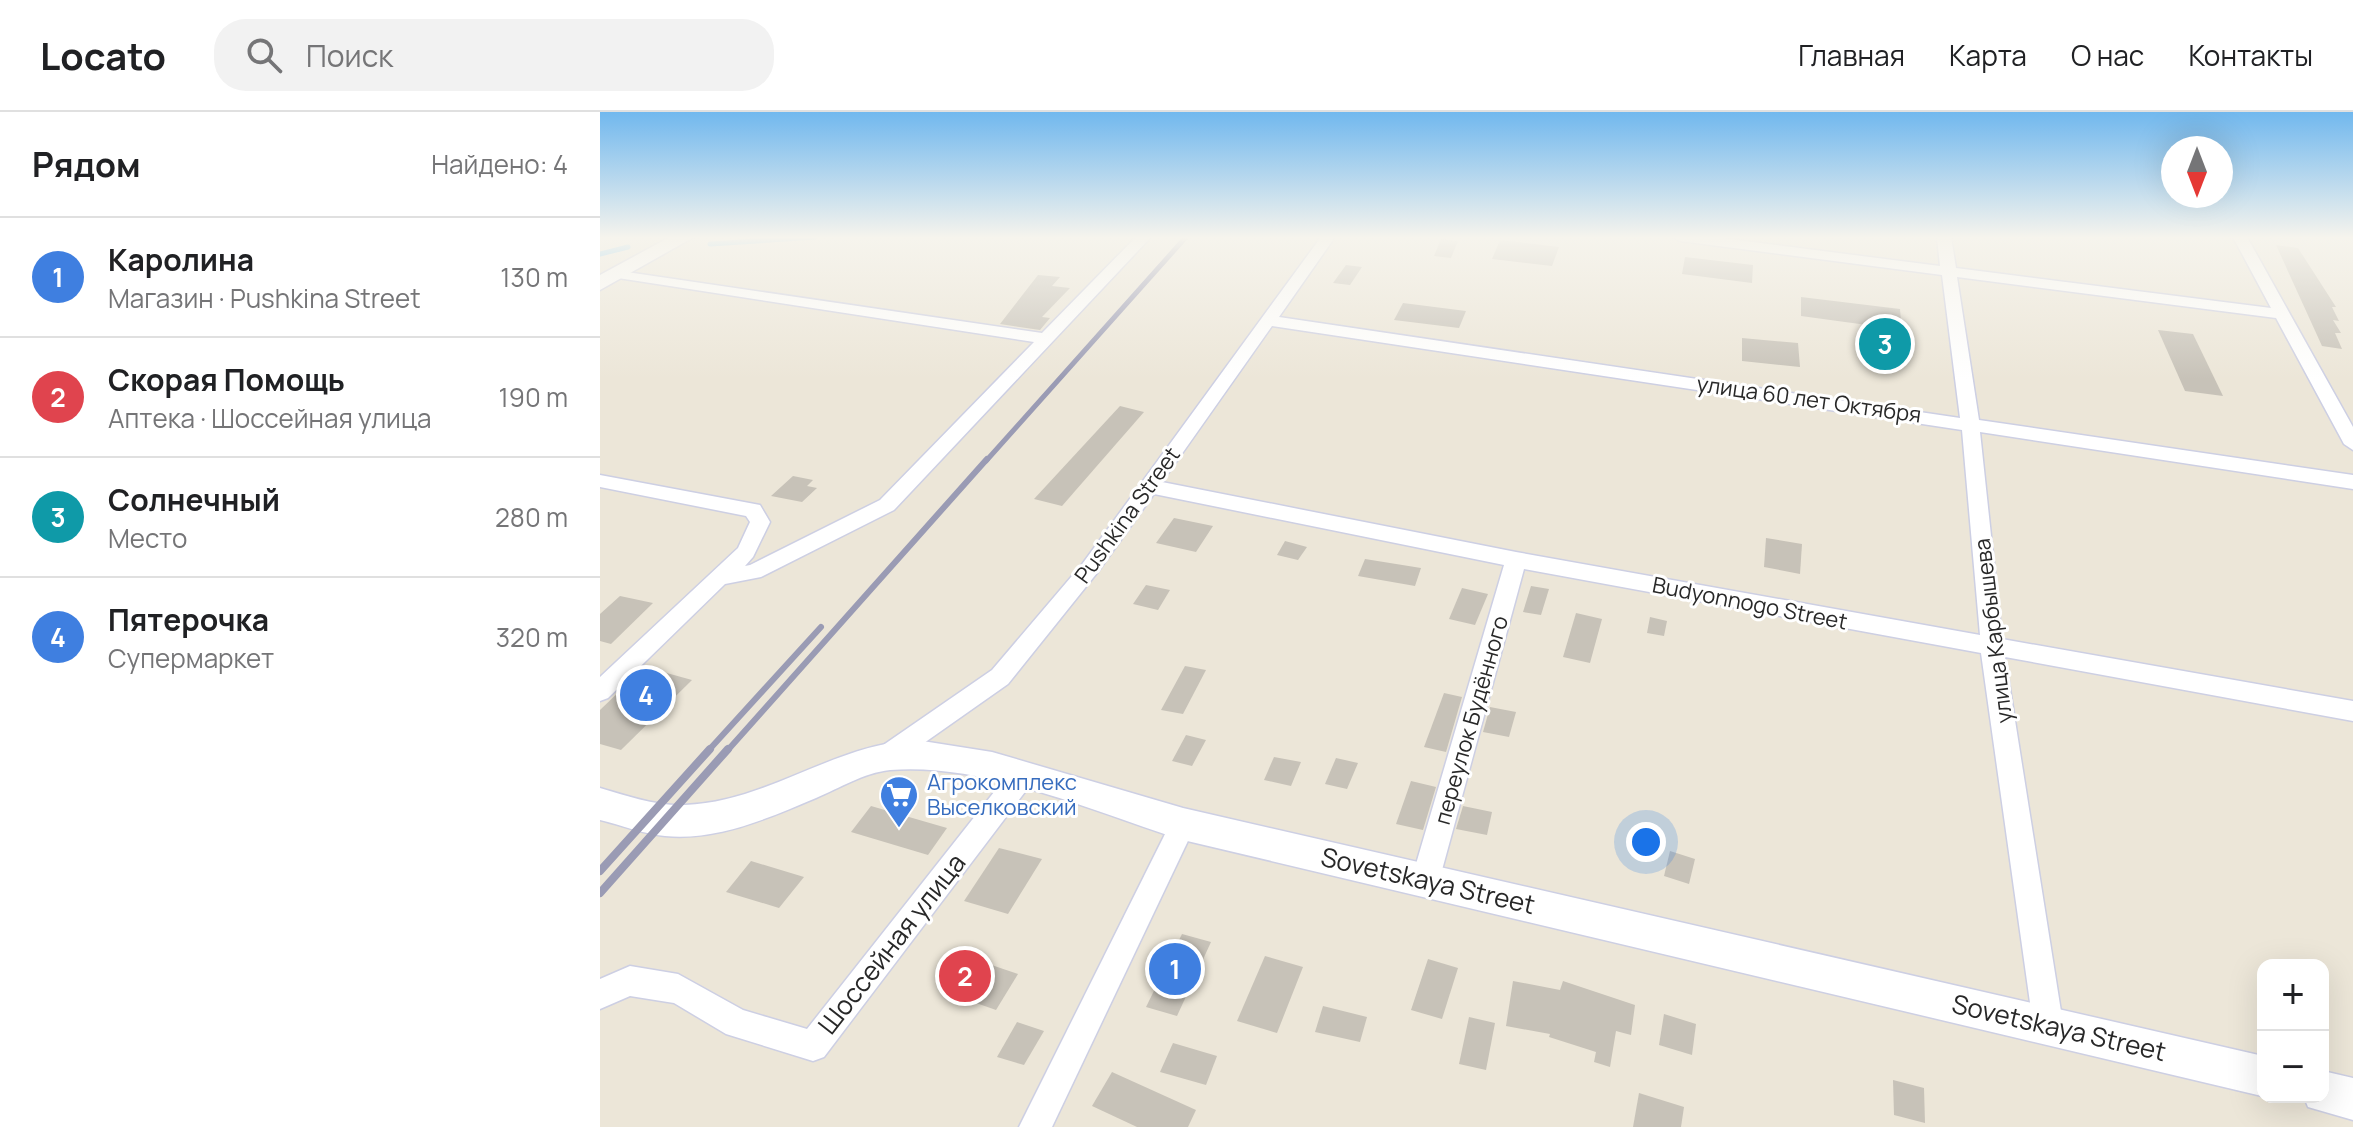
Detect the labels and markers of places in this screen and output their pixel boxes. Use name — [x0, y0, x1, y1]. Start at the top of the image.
pin: 3 — [1859, 314, 1911, 374]
pin: 4 — [620, 665, 672, 725]
place label: Агрокомплекс Выселковский — [927, 767, 1077, 822]
supermarket icon: Агрокомплекс Выселковский — [878, 774, 920, 829]
pin: 1 — [1149, 939, 1201, 999]
pin: 2 — [939, 946, 991, 1006]

